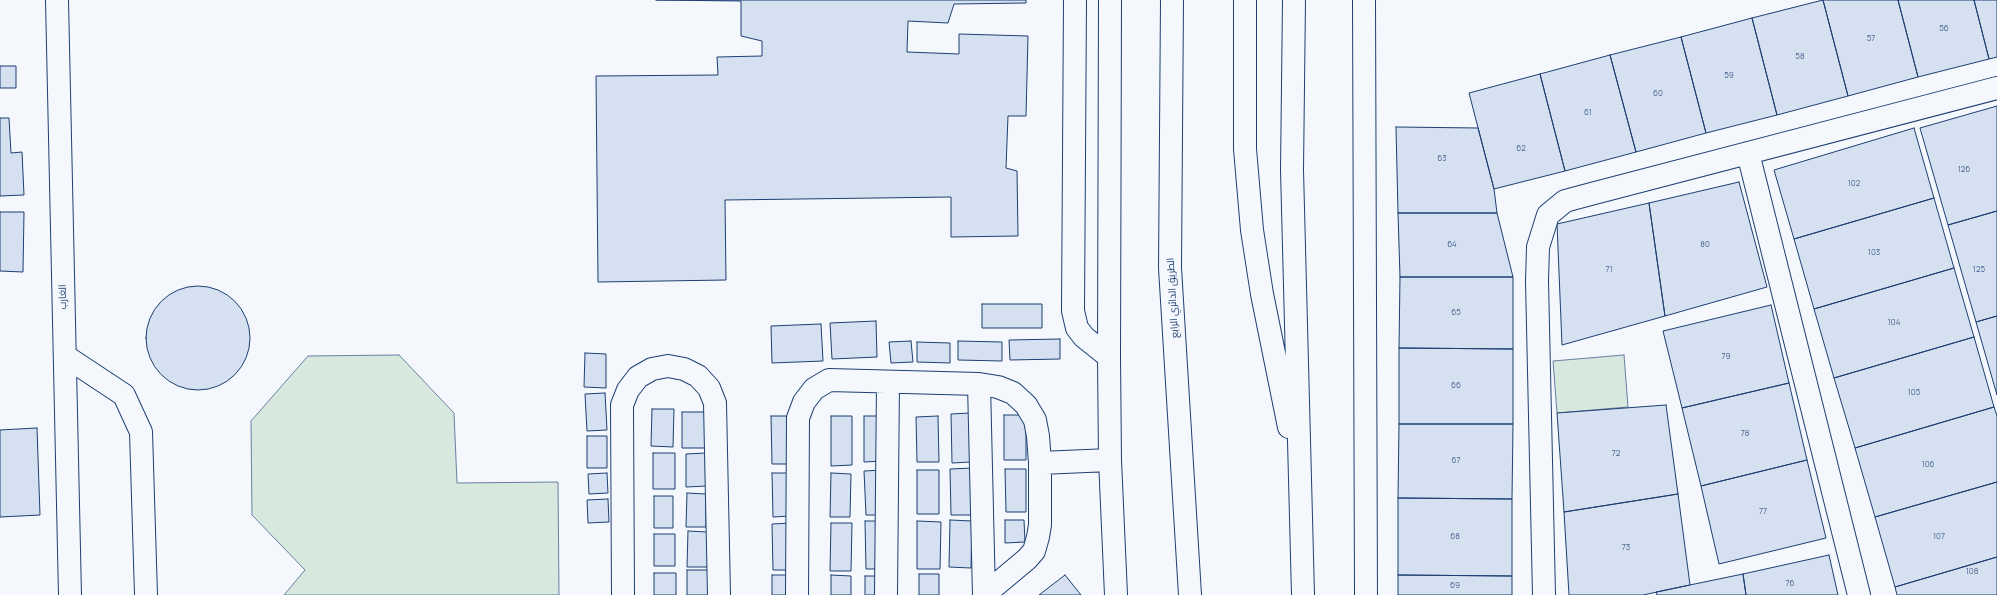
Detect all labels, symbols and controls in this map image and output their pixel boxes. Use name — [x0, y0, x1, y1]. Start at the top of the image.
house number: 56 — [1939, 24, 1949, 34]
house number: 57 — [1867, 34, 1875, 44]
house number: 58 — [1795, 52, 1805, 62]
house number: 59 — [1724, 71, 1734, 81]
house number: 60 — [1653, 89, 1663, 99]
house number: 61 — [1584, 108, 1592, 118]
house number: 62 — [1516, 144, 1526, 154]
house number: 63 — [1437, 154, 1447, 164]
house number: 126 — [1958, 165, 1970, 175]
house number: 102 — [1848, 179, 1860, 189]
house number: 64 — [1447, 240, 1457, 250]
house number: 80 — [1700, 240, 1710, 250]
house number: 103 — [1868, 248, 1880, 258]
street label: الطريق الدائري الرابع — [1165, 257, 1181, 339]
house number: 71 — [1605, 265, 1613, 275]
house number: 125 — [1973, 265, 1985, 275]
street label: الغارب — [57, 284, 69, 310]
house number: 65 — [1451, 308, 1461, 318]
house number: 104 — [1888, 318, 1900, 328]
house number: 79 — [1722, 352, 1730, 362]
house number: 66 — [1451, 381, 1461, 391]
house number: 105 — [1908, 388, 1920, 398]
house number: 78 — [1741, 429, 1749, 439]
house number: 72 — [1612, 449, 1620, 459]
house number: 67 — [1452, 456, 1460, 466]
house number: 106 — [1922, 460, 1934, 470]
house number: 77 — [1759, 507, 1767, 517]
house number: 68 — [1450, 532, 1460, 542]
house number: 107 — [1933, 532, 1945, 542]
house number: 73 — [1622, 543, 1630, 553]
house number: 108 — [1966, 567, 1978, 577]
house number: 76 — [1786, 579, 1794, 589]
house number: 69 — [1450, 581, 1460, 591]

